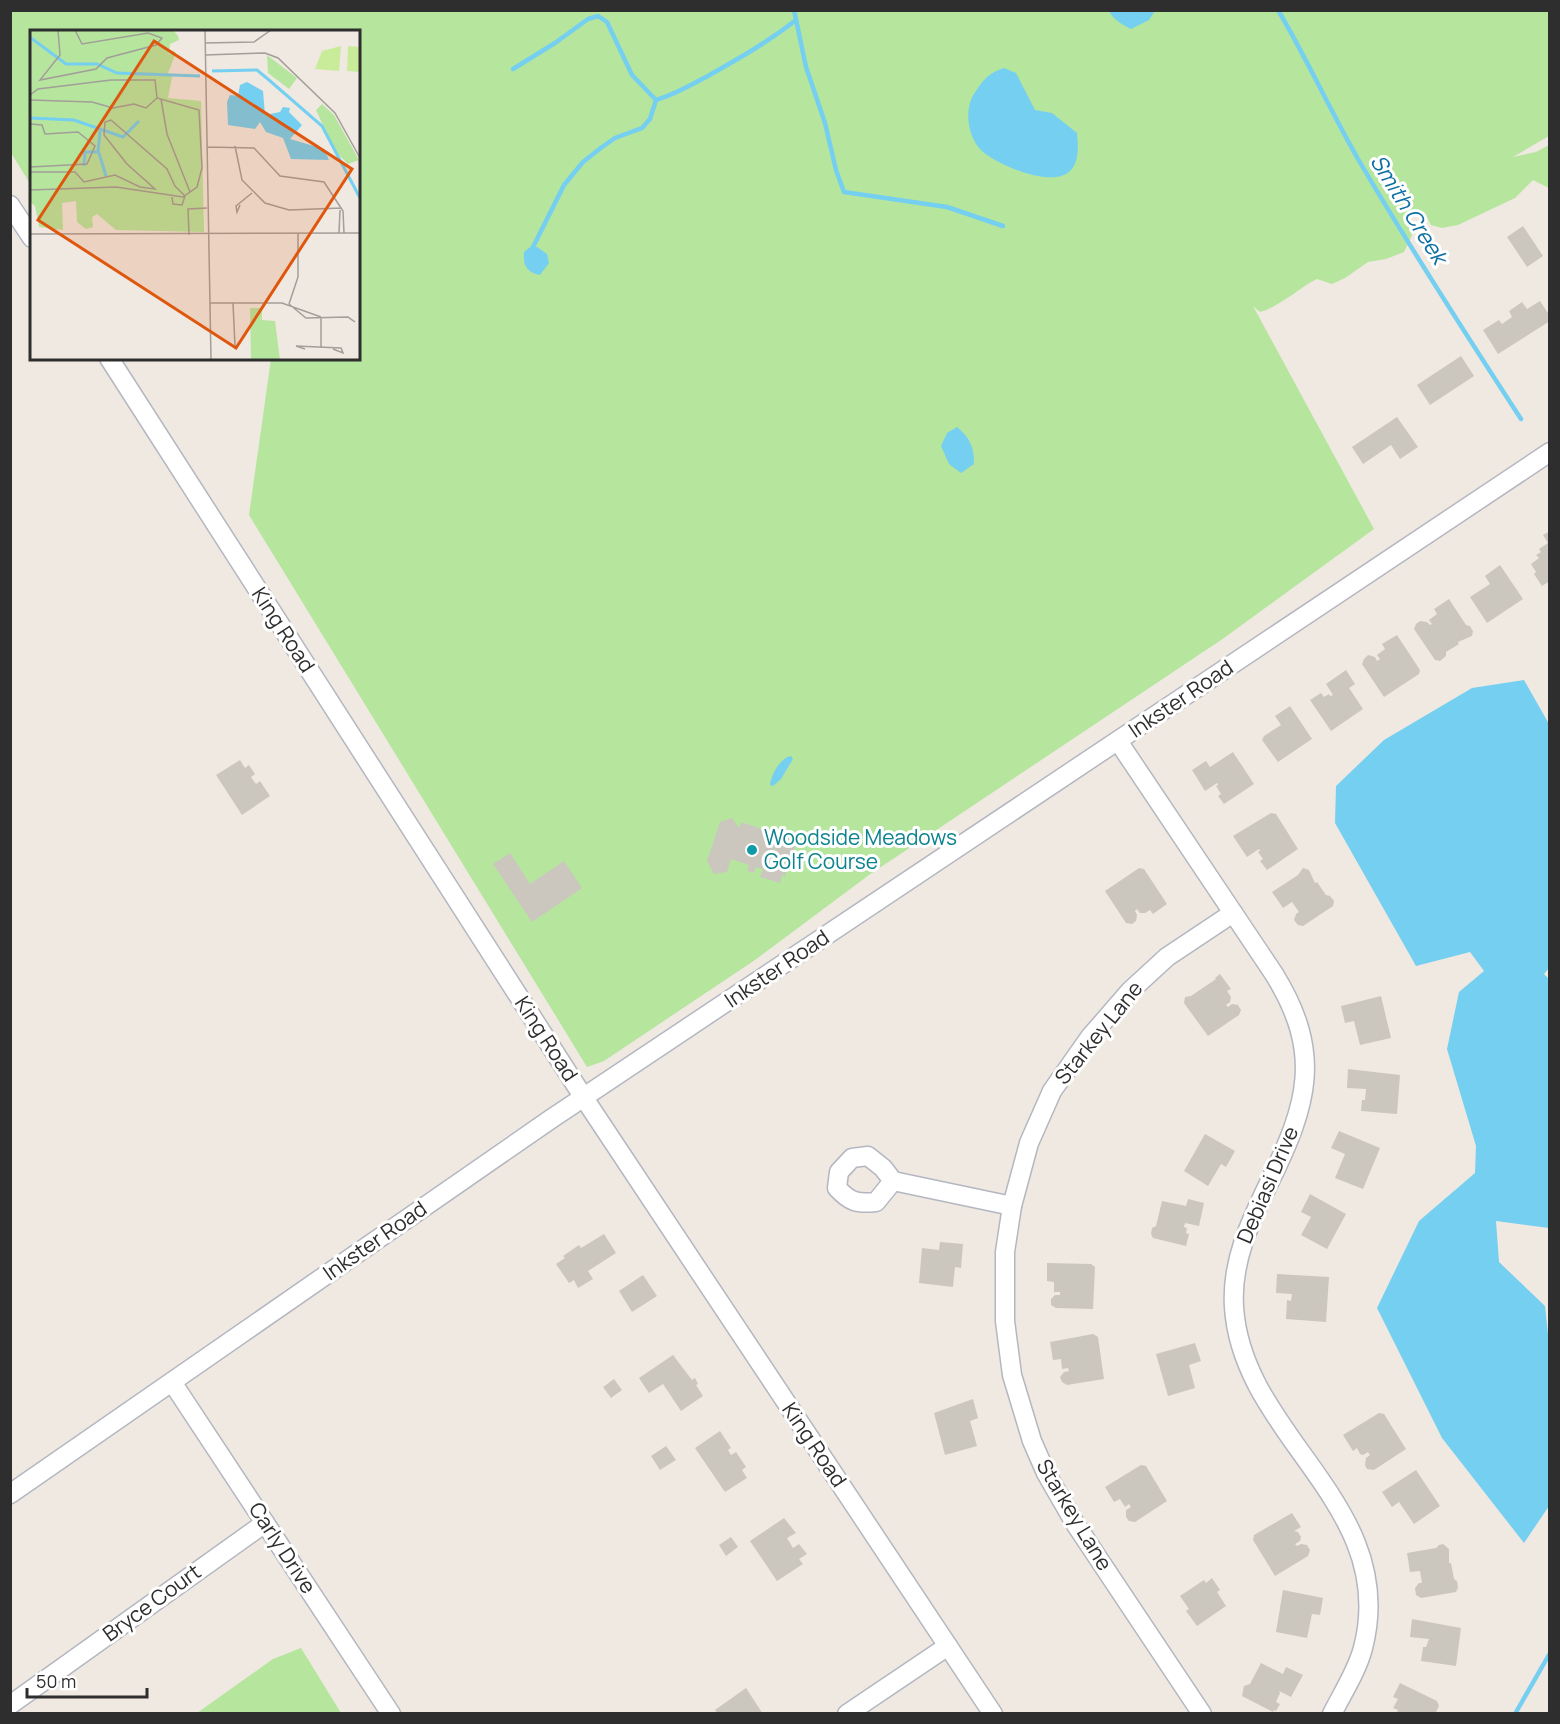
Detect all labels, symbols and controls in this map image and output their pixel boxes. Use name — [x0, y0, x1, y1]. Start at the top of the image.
inset map — [30, 30, 360, 360]
water label: Smith Creek — [1363, 149, 1456, 272]
street label: King Road — [246, 581, 322, 677]
street label: Inkster Road — [1123, 653, 1238, 743]
place label: Woodside Meadows Golf Course — [764, 823, 957, 875]
marker: Woodside Meadows Golf Course — [745, 843, 759, 857]
street label: Inkster Road — [719, 923, 834, 1013]
street label: Starkey Lane — [1048, 975, 1149, 1090]
street label: King Road — [509, 990, 585, 1086]
street label: Debiasi Drive — [1230, 1122, 1304, 1247]
street label: Inkster Road — [317, 1194, 432, 1286]
street label: King Road — [776, 1397, 853, 1492]
street label: Starkey Lane — [1031, 1454, 1119, 1575]
street label: Carly Drive — [243, 1496, 323, 1599]
street label: Bryce Court — [97, 1557, 206, 1647]
scale bar — [27, 1661, 147, 1699]
text: 50 m — [36, 1669, 76, 1693]

